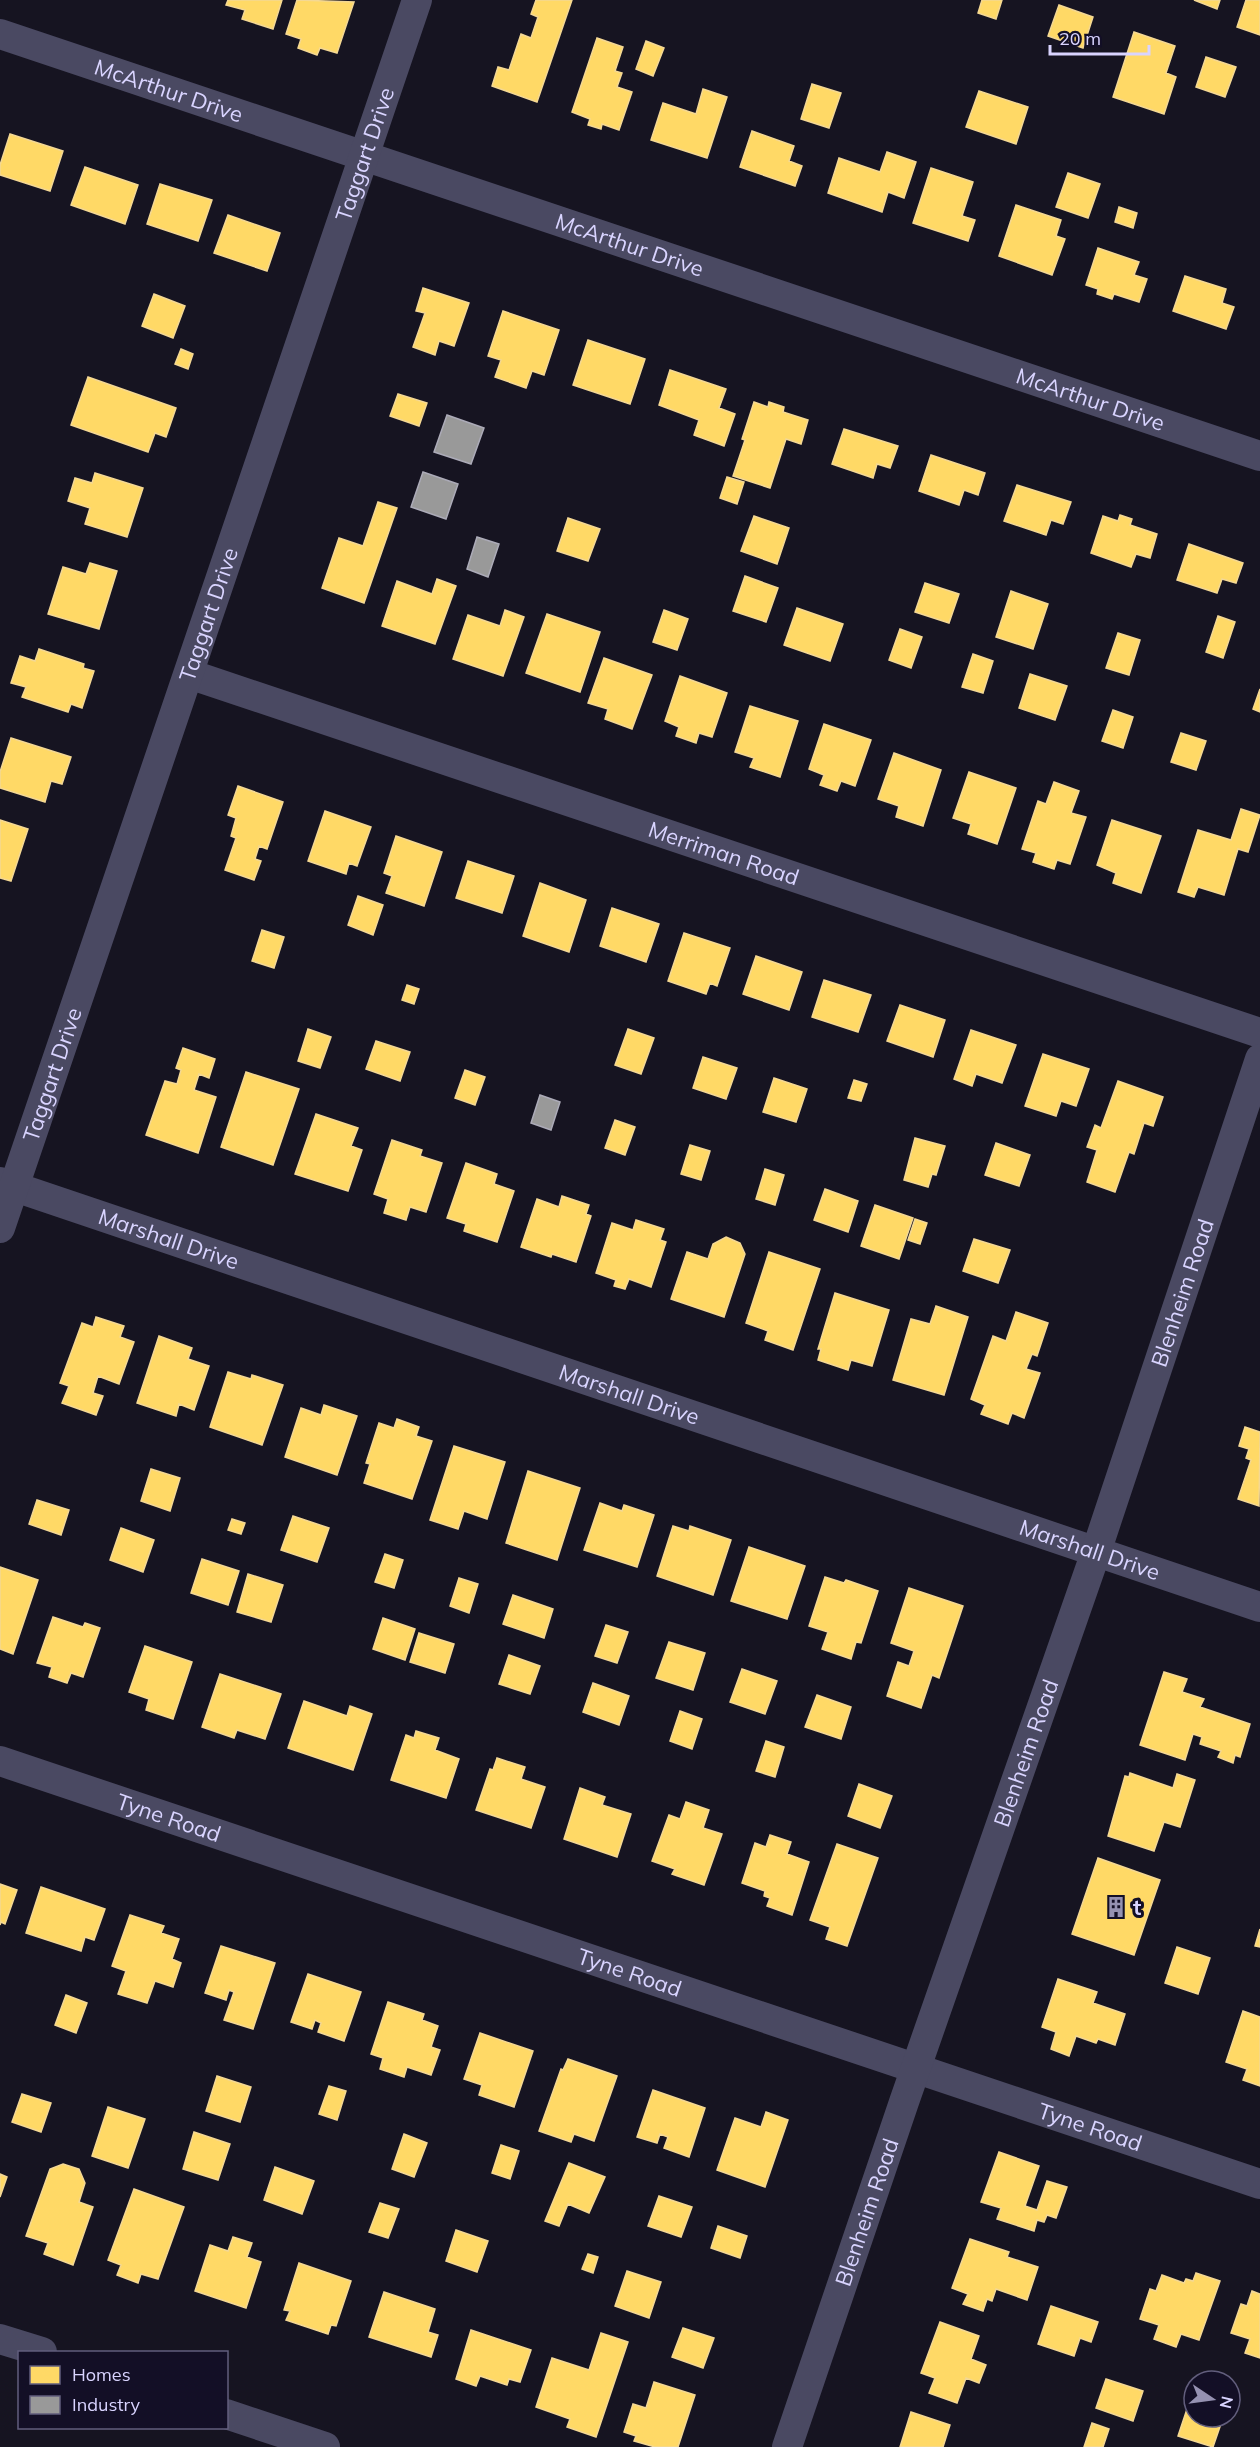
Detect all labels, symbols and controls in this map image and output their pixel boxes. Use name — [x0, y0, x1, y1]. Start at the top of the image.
scale bar — [1050, 18, 1149, 56]
text: 20 m — [1059, 27, 1101, 50]
street label: McArthur Drive — [91, 53, 247, 128]
street label: Taggart Drive — [329, 84, 400, 225]
street label: McArthur Drive — [552, 207, 707, 283]
street label: McArthur Drive — [1013, 361, 1168, 437]
street label: Taggart Drive — [173, 544, 244, 685]
street label: Merriman Road — [645, 815, 803, 892]
street label: Taggart Drive — [16, 1004, 88, 1145]
street label: Marshall Drive — [95, 1202, 243, 1276]
street label: Blenheim Road — [1145, 1215, 1220, 1370]
street label: Marshall Drive — [555, 1358, 703, 1431]
street label: Marshall Drive — [1016, 1513, 1164, 1586]
street label: Blenheim Road — [987, 1676, 1064, 1830]
street label: Tyne Road — [113, 1787, 224, 1848]
place label: t — [1133, 1893, 1141, 1921]
building icon: t — [1104, 1895, 1128, 1919]
street label: Tyne Road — [574, 1942, 685, 2003]
street label: Tyne Road — [1035, 2097, 1146, 2157]
street label: Blenheim Road — [829, 2135, 905, 2290]
legend — [18, 2351, 228, 2429]
text: Homes — [72, 2363, 131, 2386]
north arrow — [1182, 2369, 1242, 2429]
text: Industry — [72, 2393, 141, 2416]
text: N — [1216, 2394, 1238, 2411]

